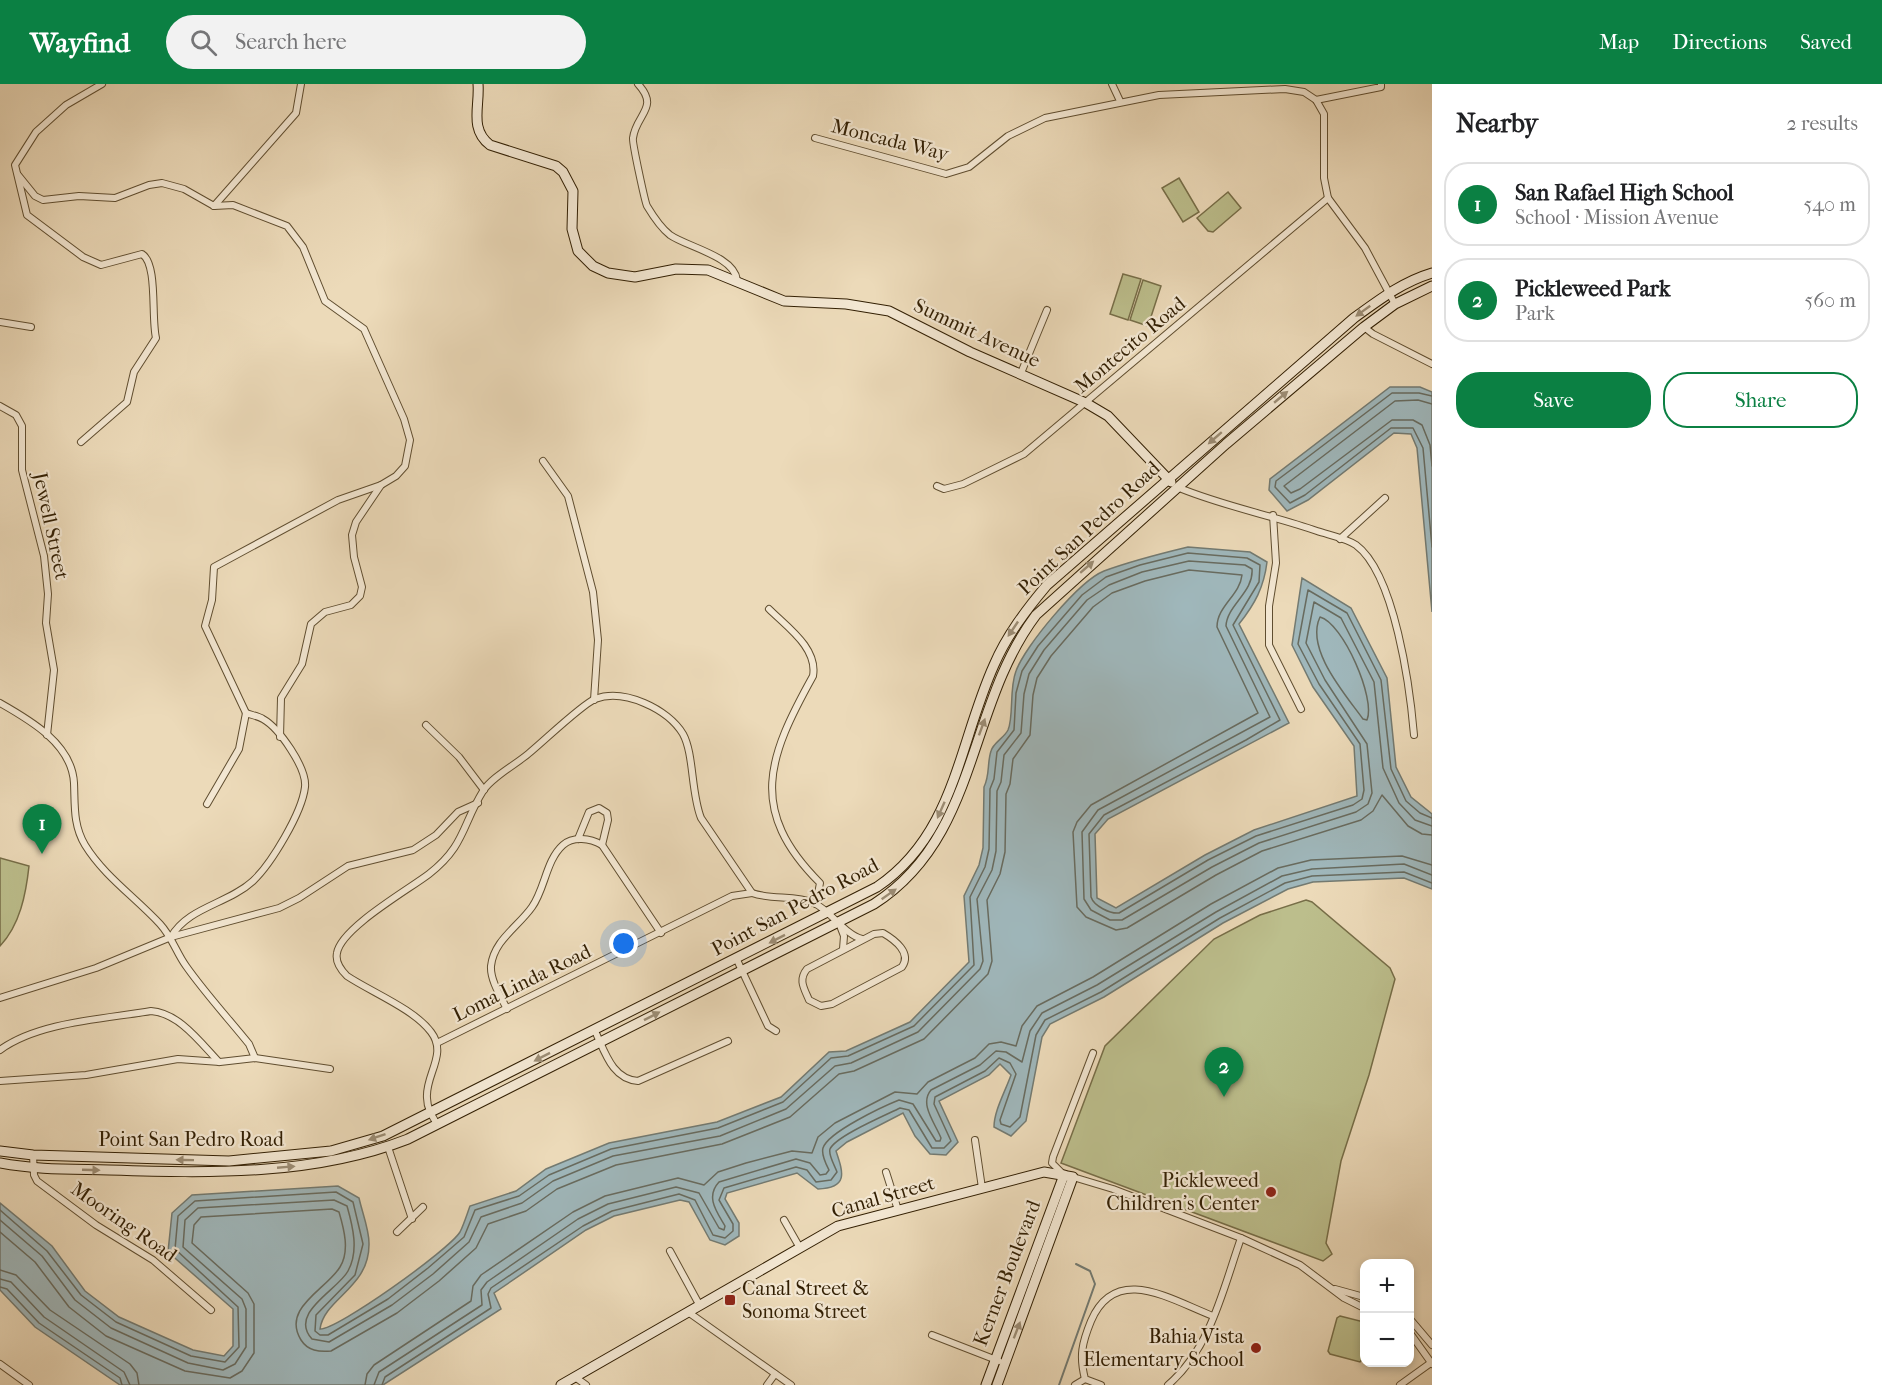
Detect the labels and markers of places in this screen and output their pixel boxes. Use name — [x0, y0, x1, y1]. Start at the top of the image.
pin: 1 — [22, 804, 62, 854]
pin: 2 — [1204, 1048, 1244, 1097]
place label: Pickleweed Children's Center — [1106, 1169, 1260, 1215]
marker: Pickleweed Children's Center — [1264, 1185, 1278, 1199]
place label: Canal Street & Sonoma Street — [742, 1277, 869, 1323]
marker: Canal Street & Sonoma Street — [723, 1293, 737, 1307]
place label: Bahia Vista Elementary School — [1083, 1325, 1245, 1371]
marker: Bahia Vista Elementary School — [1249, 1341, 1263, 1355]

